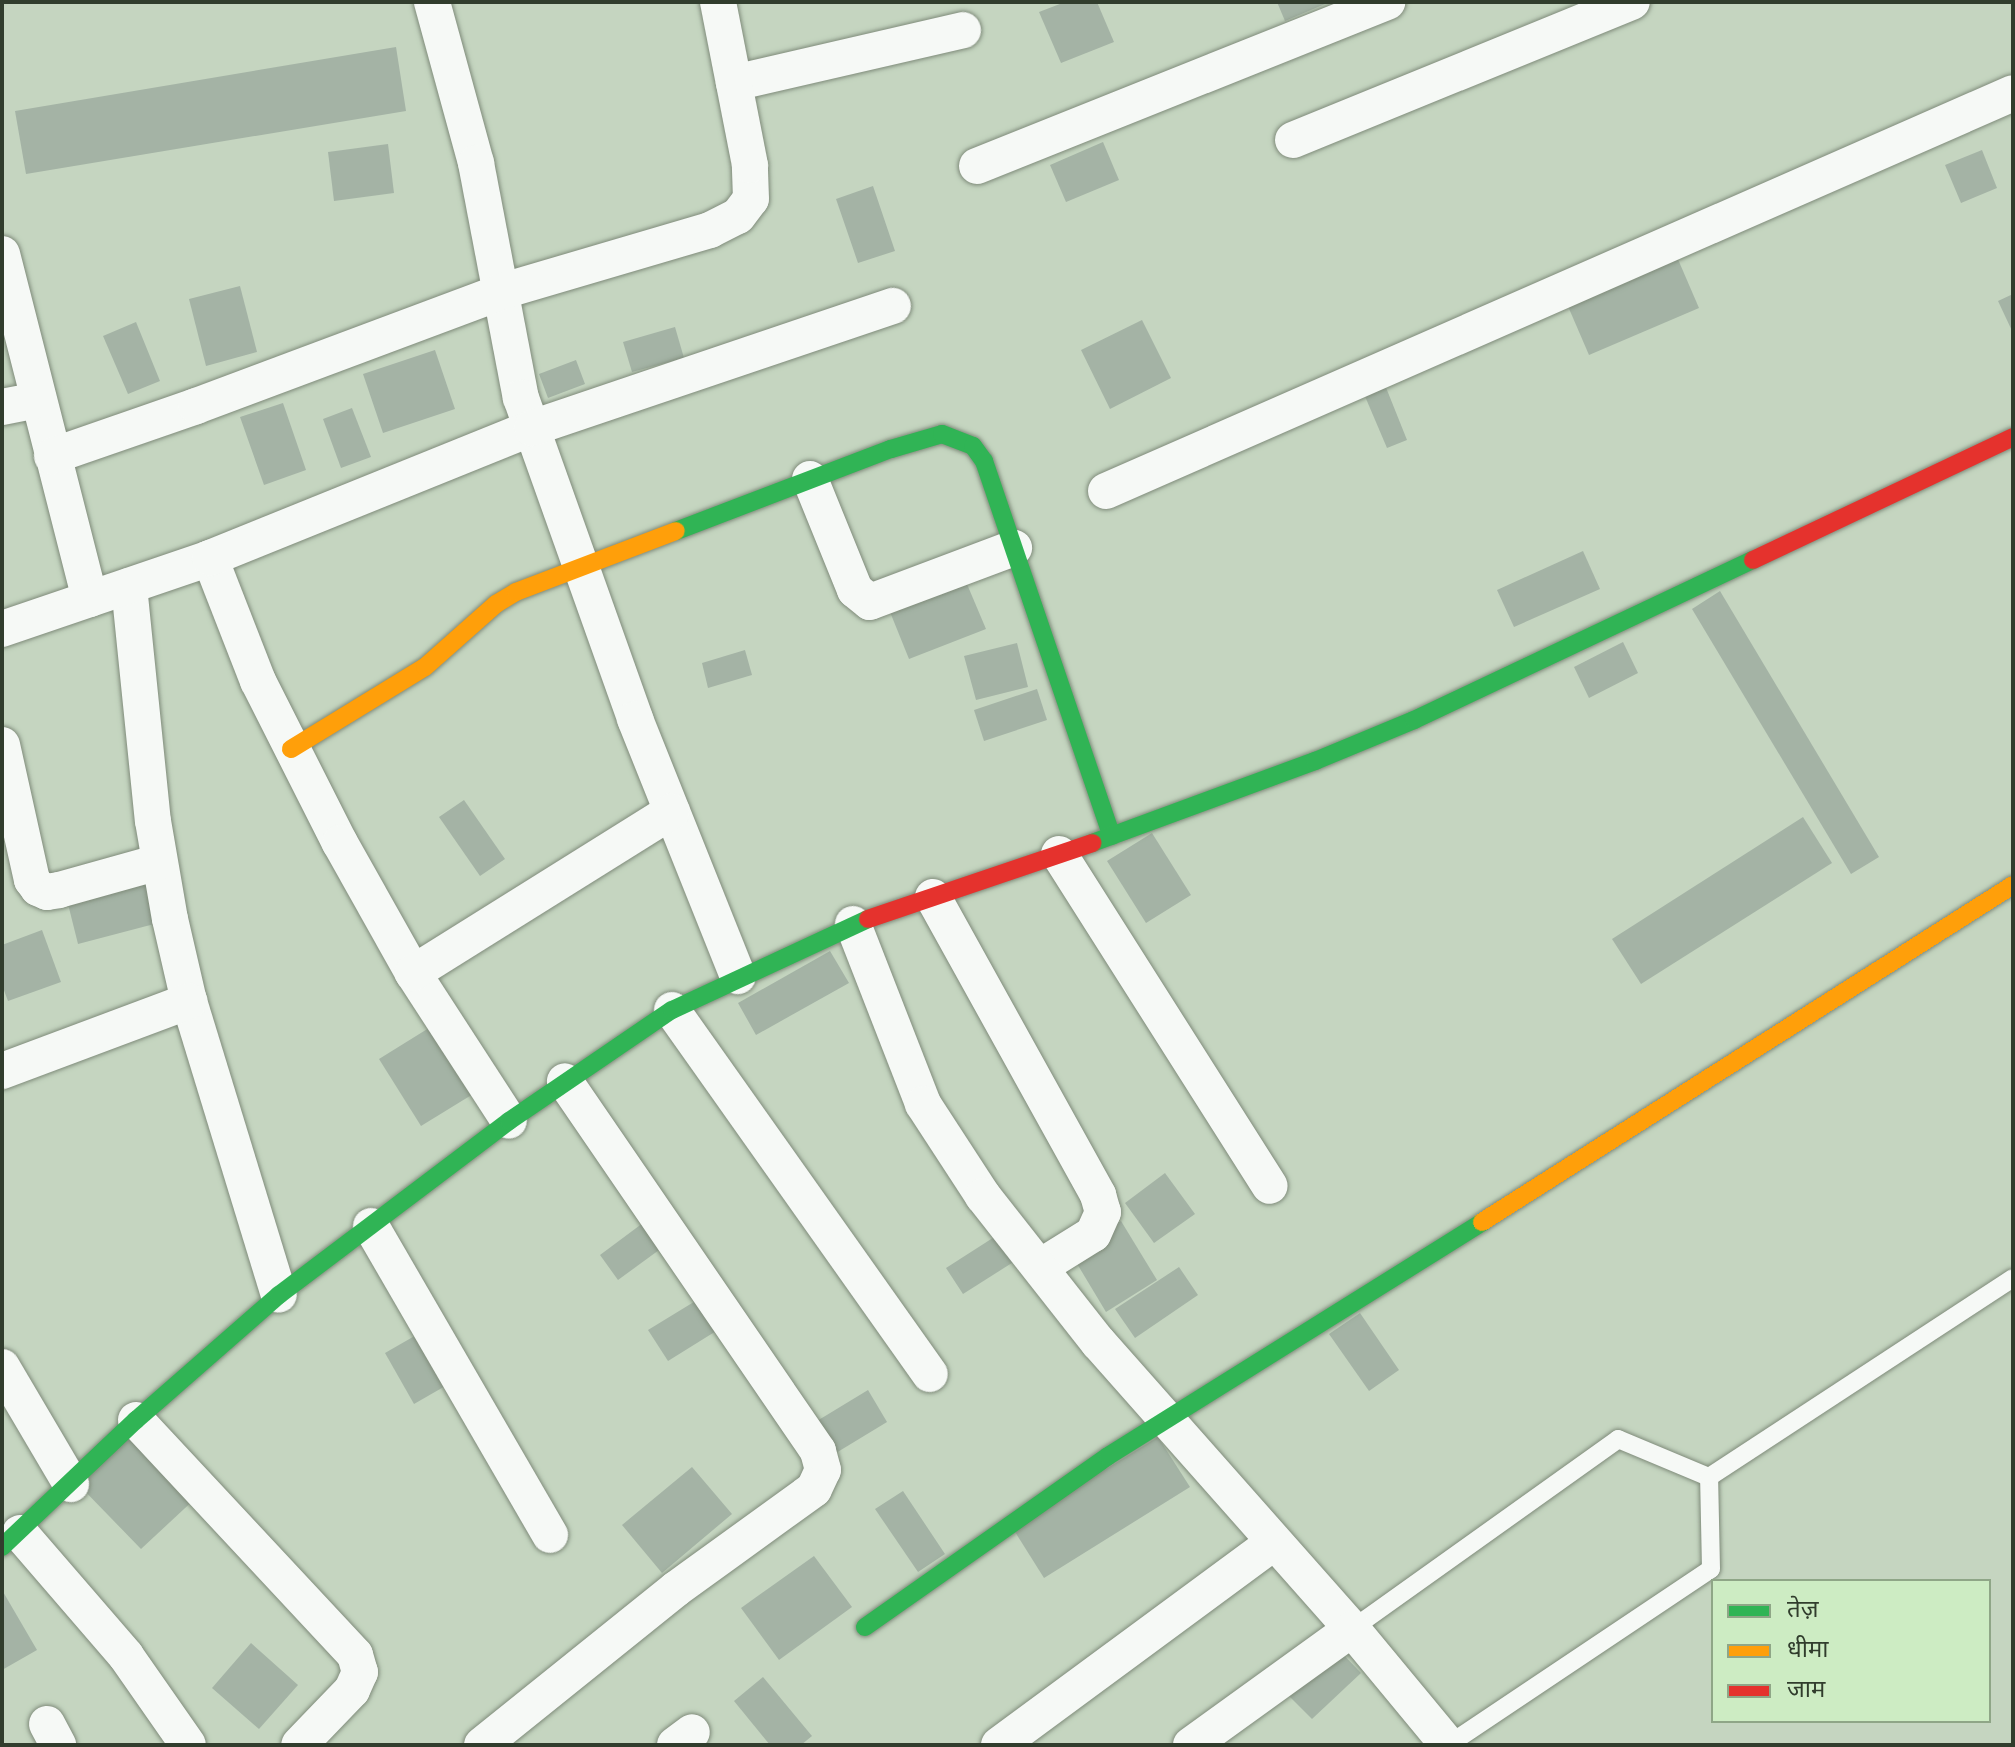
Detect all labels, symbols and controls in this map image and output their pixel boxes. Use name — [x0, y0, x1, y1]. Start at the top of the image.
legend — [1711, 1579, 1991, 1723]
text: तेज़ — [1787, 1595, 1819, 1622]
text: धीमा — [1787, 1635, 1829, 1662]
text: जाम — [1787, 1675, 1825, 1702]

